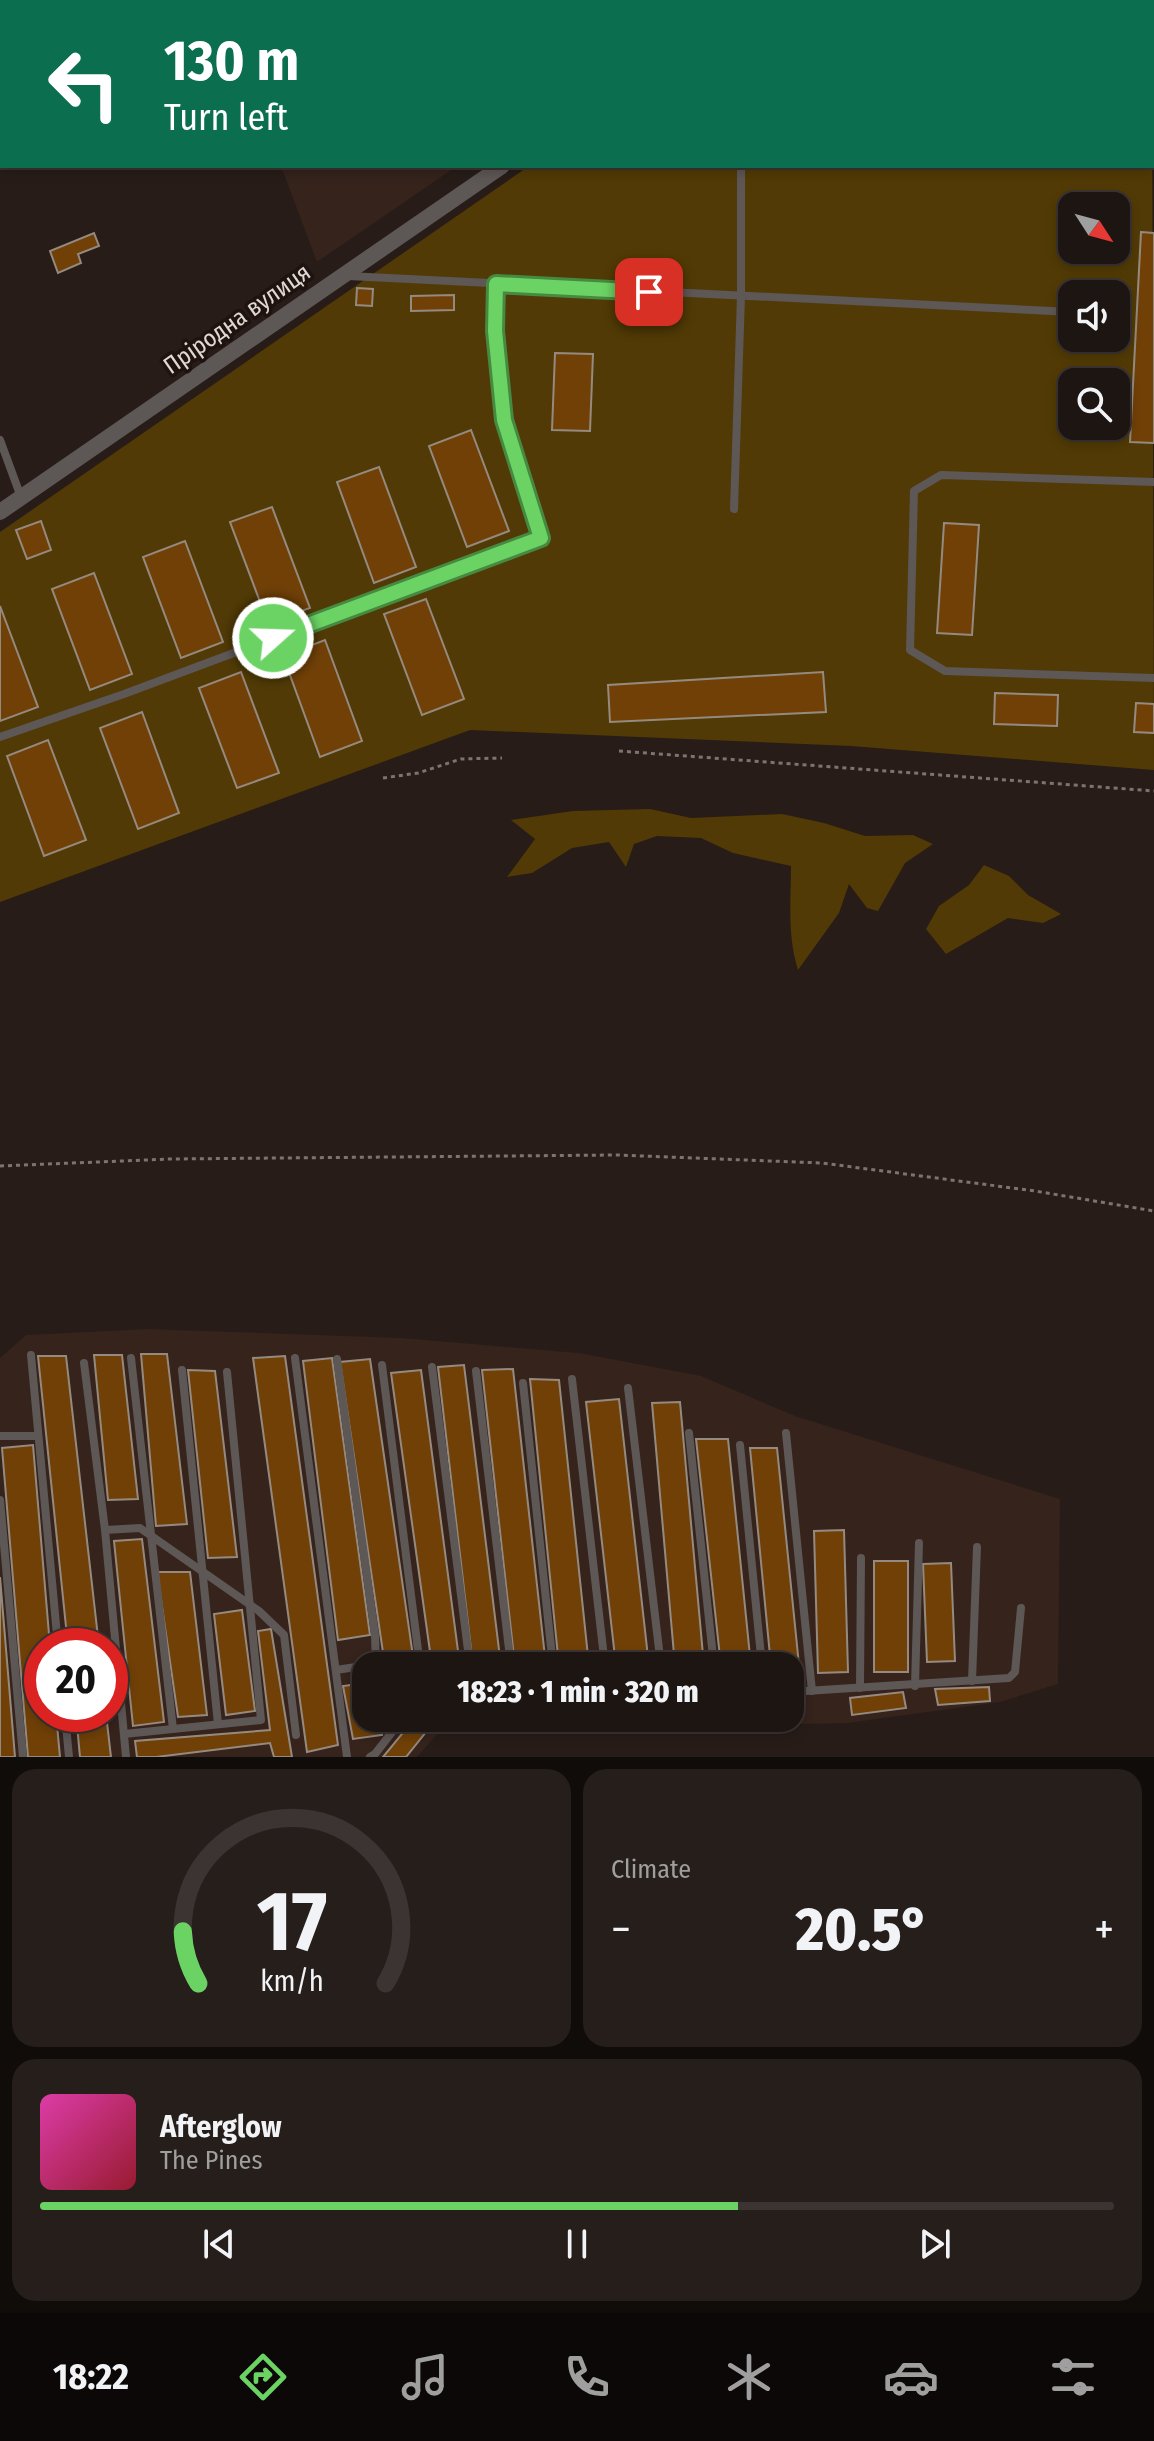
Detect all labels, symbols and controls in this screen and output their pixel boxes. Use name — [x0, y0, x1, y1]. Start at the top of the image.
text: 130 m — [164, 28, 299, 95]
icon: left — [32, 32, 136, 136]
text: Turn left — [164, 96, 288, 140]
north arrow — [1058, 192, 1130, 264]
map controls — [1058, 192, 1130, 440]
street label: Пріродна вулиця — [158, 258, 316, 380]
pin — [615, 258, 683, 326]
icon: arrive — [627, 270, 671, 314]
button: sound — [1058, 280, 1130, 352]
button: search — [1058, 368, 1130, 440]
position arrow — [231, 596, 315, 680]
speed limit sign: 20 — [24, 1628, 128, 1732]
text: 18:23 · 1 min · 320 m — [457, 1674, 699, 1710]
text: Climate — [611, 1854, 691, 1885]
text: 17 — [256, 1872, 327, 1972]
text: 20.5° — [796, 1894, 929, 1966]
text: − — [611, 1903, 631, 1956]
text: + — [1094, 1903, 1114, 1956]
text: km/h — [260, 1964, 323, 1999]
text: Afterglow — [160, 2109, 282, 2145]
text: The Pines — [160, 2145, 263, 2176]
icon: previous — [197, 2222, 241, 2266]
icon: pause — [555, 2222, 599, 2266]
icon: next — [913, 2222, 957, 2266]
icon: directions — [235, 2349, 291, 2405]
icon: music — [397, 2349, 453, 2405]
icon: phone — [559, 2349, 615, 2405]
icon: climate — [721, 2349, 777, 2405]
icon: car — [883, 2349, 939, 2405]
icon: filters — [1045, 2349, 1101, 2405]
text: 18:22 — [53, 2355, 129, 2399]

